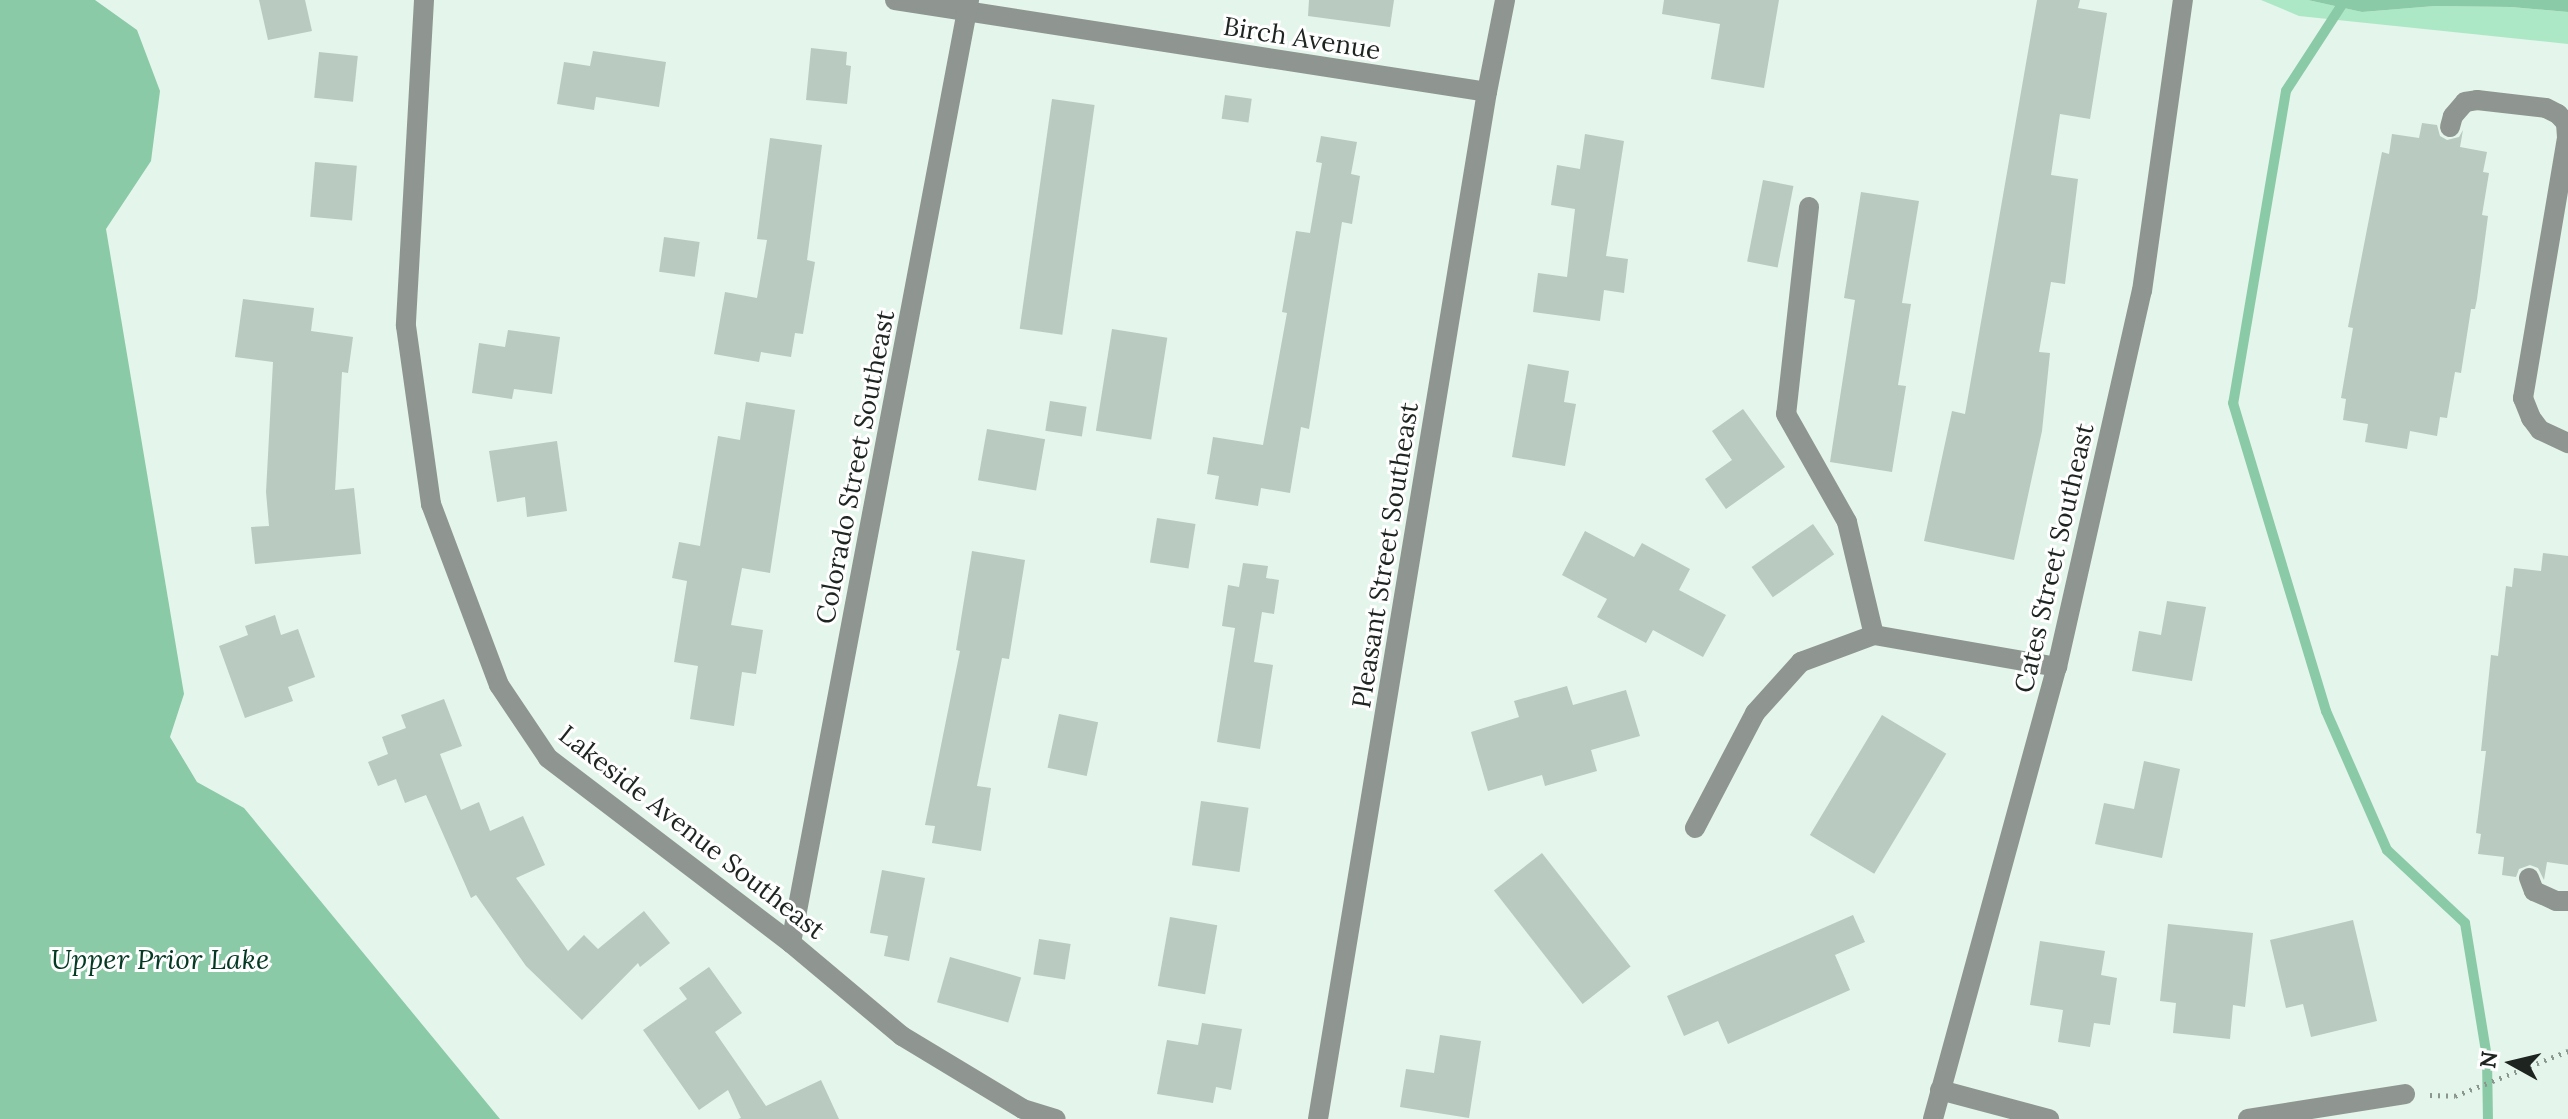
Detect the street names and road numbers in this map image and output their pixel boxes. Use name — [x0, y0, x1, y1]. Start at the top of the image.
street label: Birch Avenue — [1221, 10, 1383, 66]
street label: Colorado Street Southeast — [809, 307, 901, 627]
street label: Pleasant Street Southeast — [1345, 400, 1425, 710]
street label: Cates Street Southeast — [2008, 420, 2100, 696]
street label: Lakeside Avenue Southeast — [553, 719, 831, 945]

